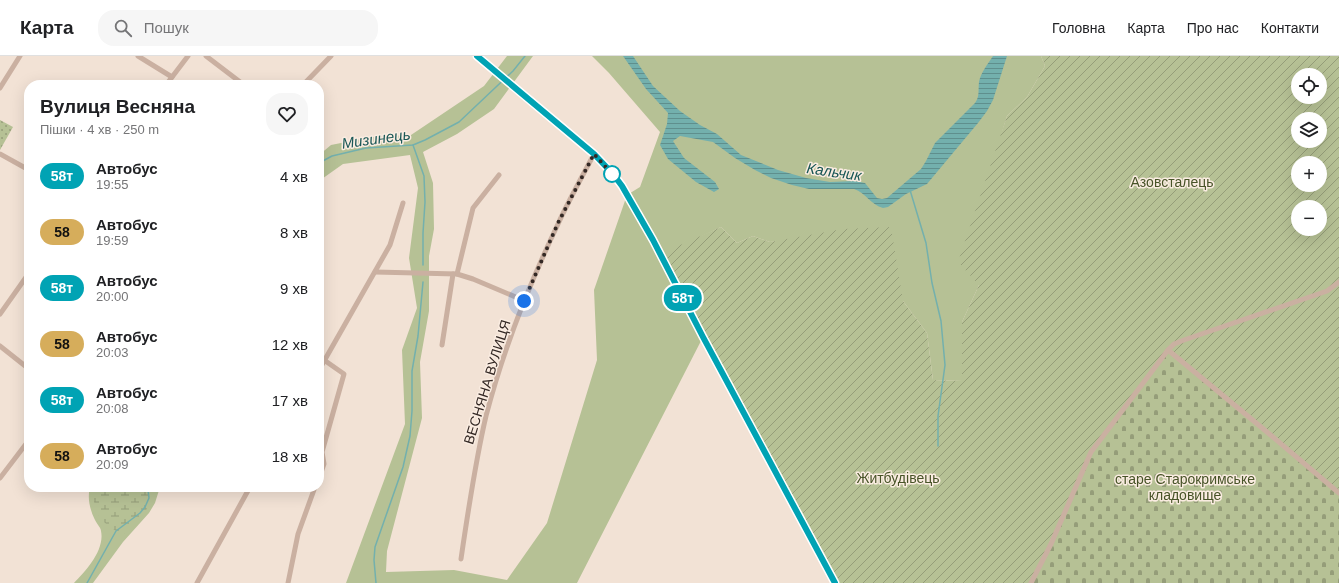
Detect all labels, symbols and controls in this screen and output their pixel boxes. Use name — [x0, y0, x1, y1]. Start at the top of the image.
search box — [98, 10, 378, 46]
text: Карта — [20, 17, 74, 38]
icon: search — [112, 17, 134, 39]
text: Пошук — [144, 19, 189, 36]
text: Головна — [1052, 20, 1105, 36]
text: Карта — [1127, 20, 1165, 36]
text: Про нас — [1187, 20, 1239, 36]
text: Контакти — [1261, 20, 1319, 36]
map controls — [1291, 68, 1327, 236]
button: locate — [1291, 68, 1327, 104]
button: heart — [266, 93, 308, 135]
text: Вулиця Весняна — [40, 96, 195, 117]
button: layers — [1291, 112, 1327, 148]
text: Пішки · 4 хв · 250 m — [40, 122, 159, 137]
water label: Мизинець — [340, 125, 411, 152]
button: + — [1291, 156, 1327, 192]
water label: Кальчик — [806, 159, 864, 184]
text: Автобус — [96, 160, 158, 177]
unlabelled marker — [603, 165, 621, 183]
text: 58т — [51, 168, 73, 184]
text: 4 хв — [280, 168, 308, 185]
park label: Азовсталець — [1131, 174, 1213, 190]
text: 19:55 — [96, 177, 129, 192]
button: − — [1291, 200, 1327, 236]
text: Автобус — [96, 216, 158, 233]
text: 58 — [54, 224, 70, 240]
text: 8 хв — [280, 224, 308, 241]
text: 19:59 — [96, 233, 129, 248]
text: Автобус — [96, 272, 158, 289]
text: 58т — [51, 280, 73, 296]
text: 9 хв — [280, 280, 308, 297]
line badge: 58т — [660, 285, 706, 311]
text: 20:00 — [96, 289, 129, 304]
text: 58т — [672, 290, 694, 306]
your location — [514, 291, 534, 311]
street label: ВЕСНЯНА ВУЛИЦЯ — [460, 318, 514, 446]
text: Автобус — [96, 328, 158, 345]
text: 58 — [54, 336, 70, 352]
text: 12 хв — [272, 336, 308, 353]
text: 20:03 — [96, 345, 129, 360]
text: Автобус — [96, 384, 158, 401]
text: 58т — [51, 392, 73, 408]
text: 17 хв — [272, 392, 308, 409]
text: 20:08 — [96, 401, 129, 416]
text: Автобус — [96, 440, 158, 457]
text: 58 — [54, 448, 70, 464]
text: 18 хв — [272, 448, 308, 465]
text: 20:09 — [96, 457, 129, 472]
park label: Житбудівець — [856, 470, 940, 486]
park label: старе Старокримське кладовище — [1115, 471, 1255, 503]

